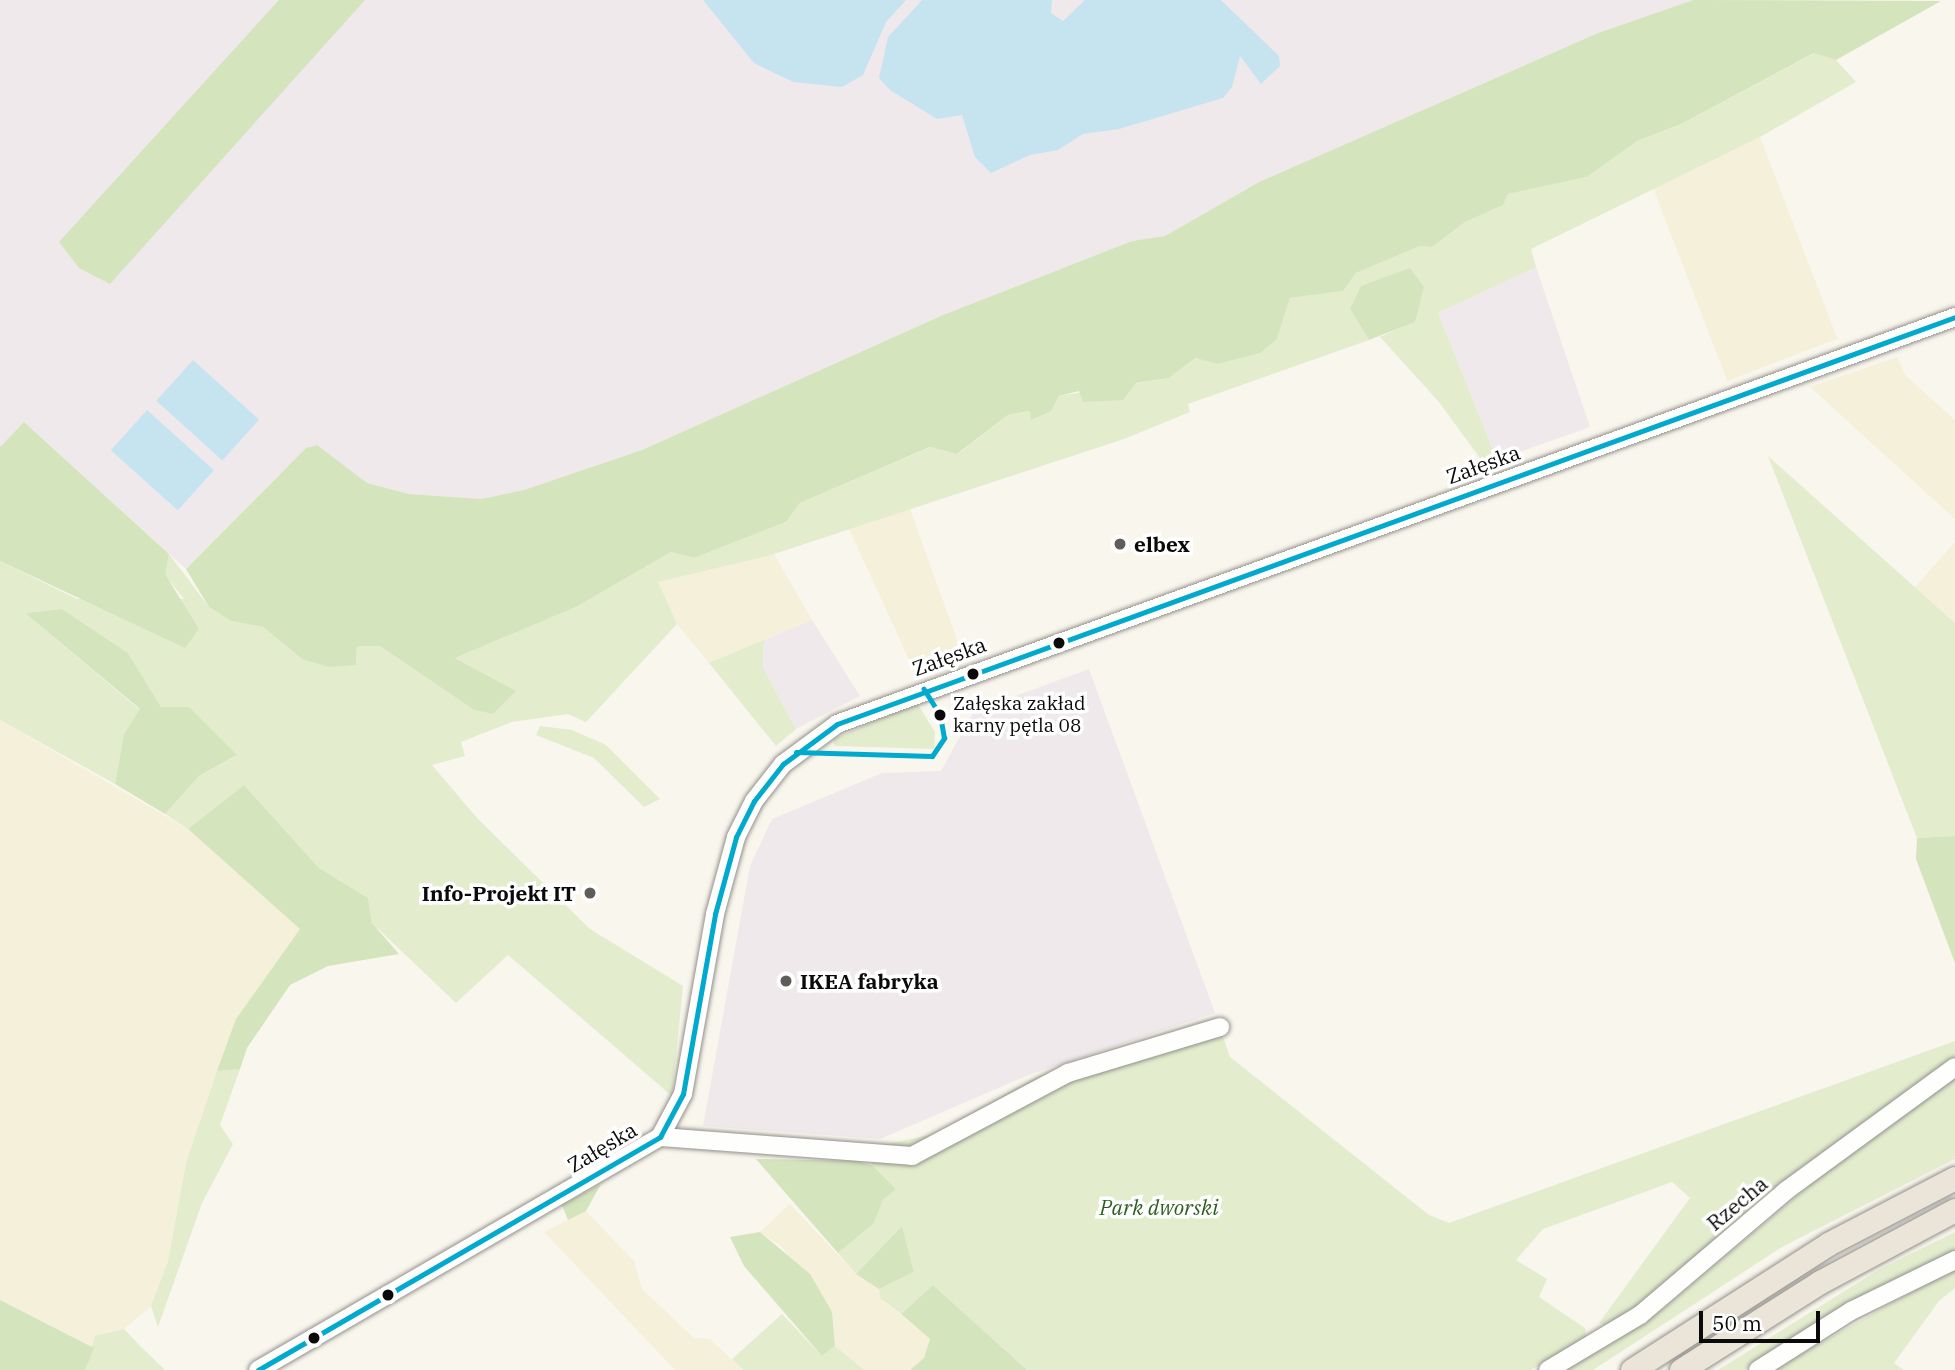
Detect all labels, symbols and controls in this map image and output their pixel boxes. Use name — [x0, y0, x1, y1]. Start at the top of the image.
street label: Załęska — [1443, 439, 1523, 489]
place label: elbex — [1134, 531, 1190, 557]
marker: elbex — [1112, 536, 1128, 552]
street label: Załęska — [909, 631, 989, 681]
unlabelled marker — [1052, 636, 1066, 650]
unlabelled marker — [966, 667, 980, 681]
place label: Załęska zakład karny pętla 08 — [953, 693, 1086, 737]
marker: Załęska zakład karny pętla 08 — [933, 708, 947, 722]
place label: Info-Projekt IT — [422, 880, 576, 906]
marker: Info-Projekt IT — [582, 885, 598, 901]
place label: IKEA fabryka — [800, 968, 939, 994]
marker: IKEA fabryka — [778, 973, 794, 989]
street label: Załęska — [563, 1116, 641, 1178]
street label: Rzecha — [1702, 1170, 1772, 1236]
park label: Park dworski — [1100, 1194, 1218, 1220]
unlabelled marker — [381, 1288, 395, 1302]
scale bar — [1703, 1296, 1824, 1340]
text: 50 m — [1712, 1309, 1762, 1337]
unlabelled marker — [307, 1331, 321, 1345]

